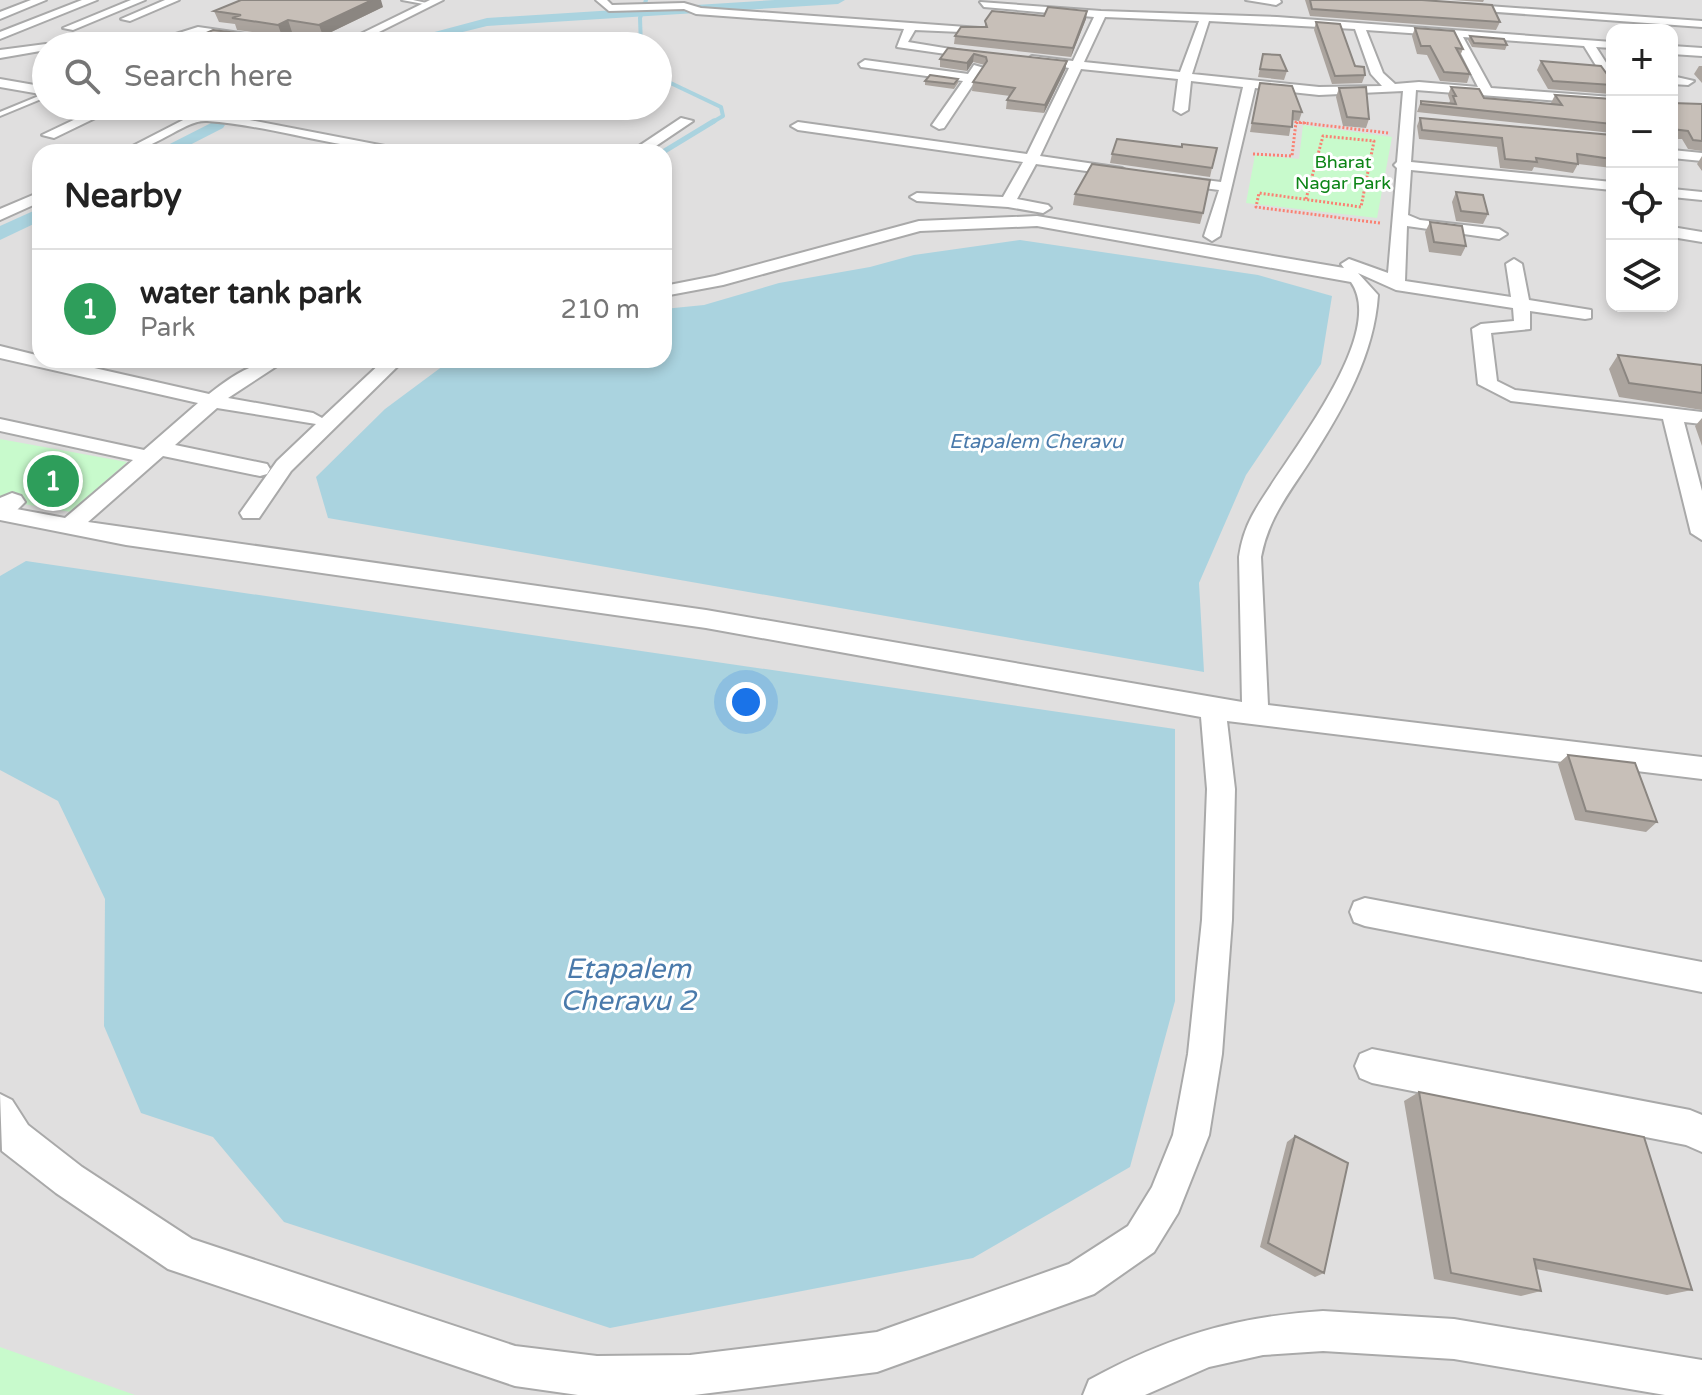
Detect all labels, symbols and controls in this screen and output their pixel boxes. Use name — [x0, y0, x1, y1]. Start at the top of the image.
map controls — [1606, 24, 1678, 312]
button: + — [1606, 24, 1678, 96]
search box — [32, 32, 672, 120]
icon: search — [60, 54, 104, 98]
text: Search here — [124, 58, 293, 95]
button: − — [1606, 96, 1678, 168]
park label: Bharat Nagar Park — [1295, 151, 1391, 194]
button: locate — [1606, 168, 1678, 240]
text: Nearby — [64, 176, 182, 217]
button: layers — [1606, 240, 1678, 312]
text: water tank park — [140, 275, 362, 312]
text: 1 — [82, 294, 98, 325]
text: 210 m — [560, 294, 640, 325]
text: Park — [140, 312, 196, 343]
water label: Etapalem Cheravu — [949, 430, 1125, 454]
pin: 1 — [27, 451, 79, 511]
your location — [726, 682, 766, 722]
water label: Etapalem Cheravu 2 — [560, 952, 698, 1018]

